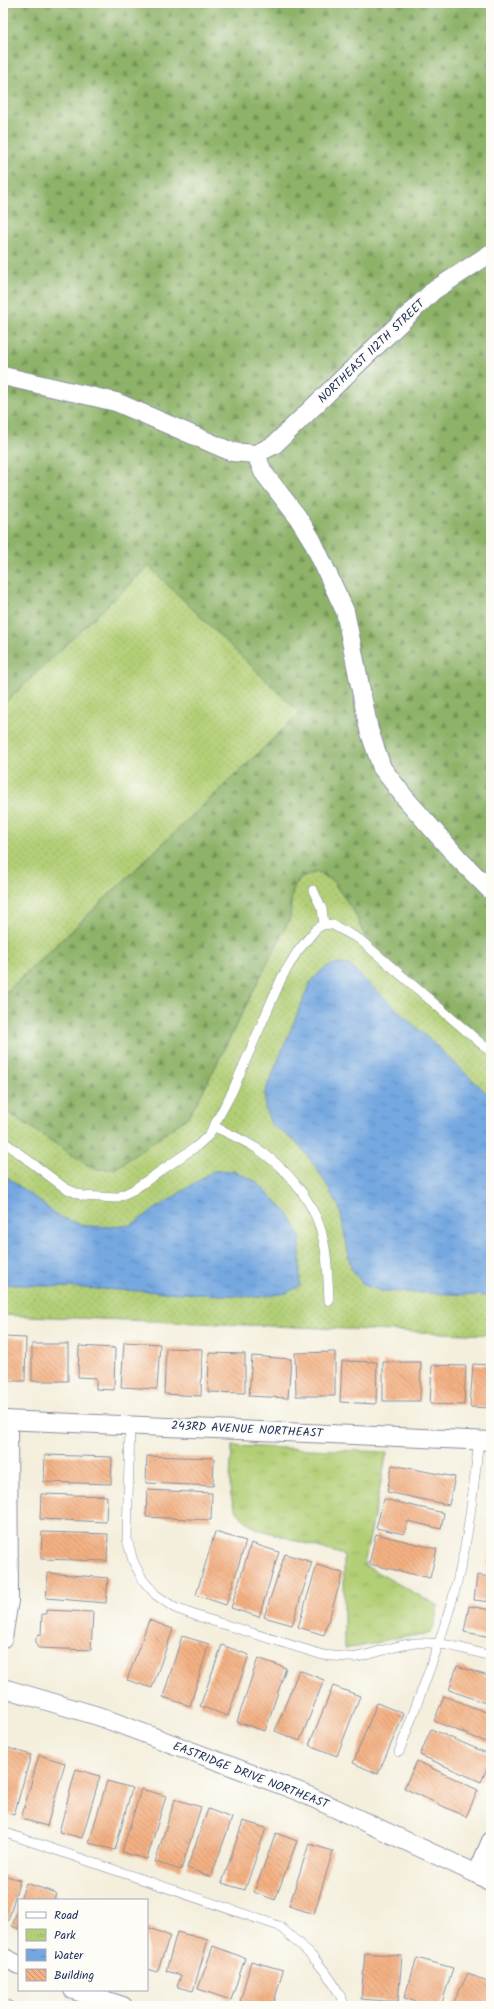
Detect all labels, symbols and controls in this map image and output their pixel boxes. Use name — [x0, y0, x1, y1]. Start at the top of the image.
street label: NORTHEAST 112TH STREET — [313, 294, 430, 408]
street label: 243RD AVENUE NORTHEAST — [171, 1416, 325, 1443]
street label: EASTRIDGE DRIVE NORTHEAST — [170, 1737, 333, 1815]
legend — [18, 1899, 148, 1991]
text: Road — [54, 1906, 79, 1925]
text: Park — [54, 1926, 76, 1945]
text: Water — [54, 1946, 84, 1965]
text: Building — [54, 1966, 94, 1985]

